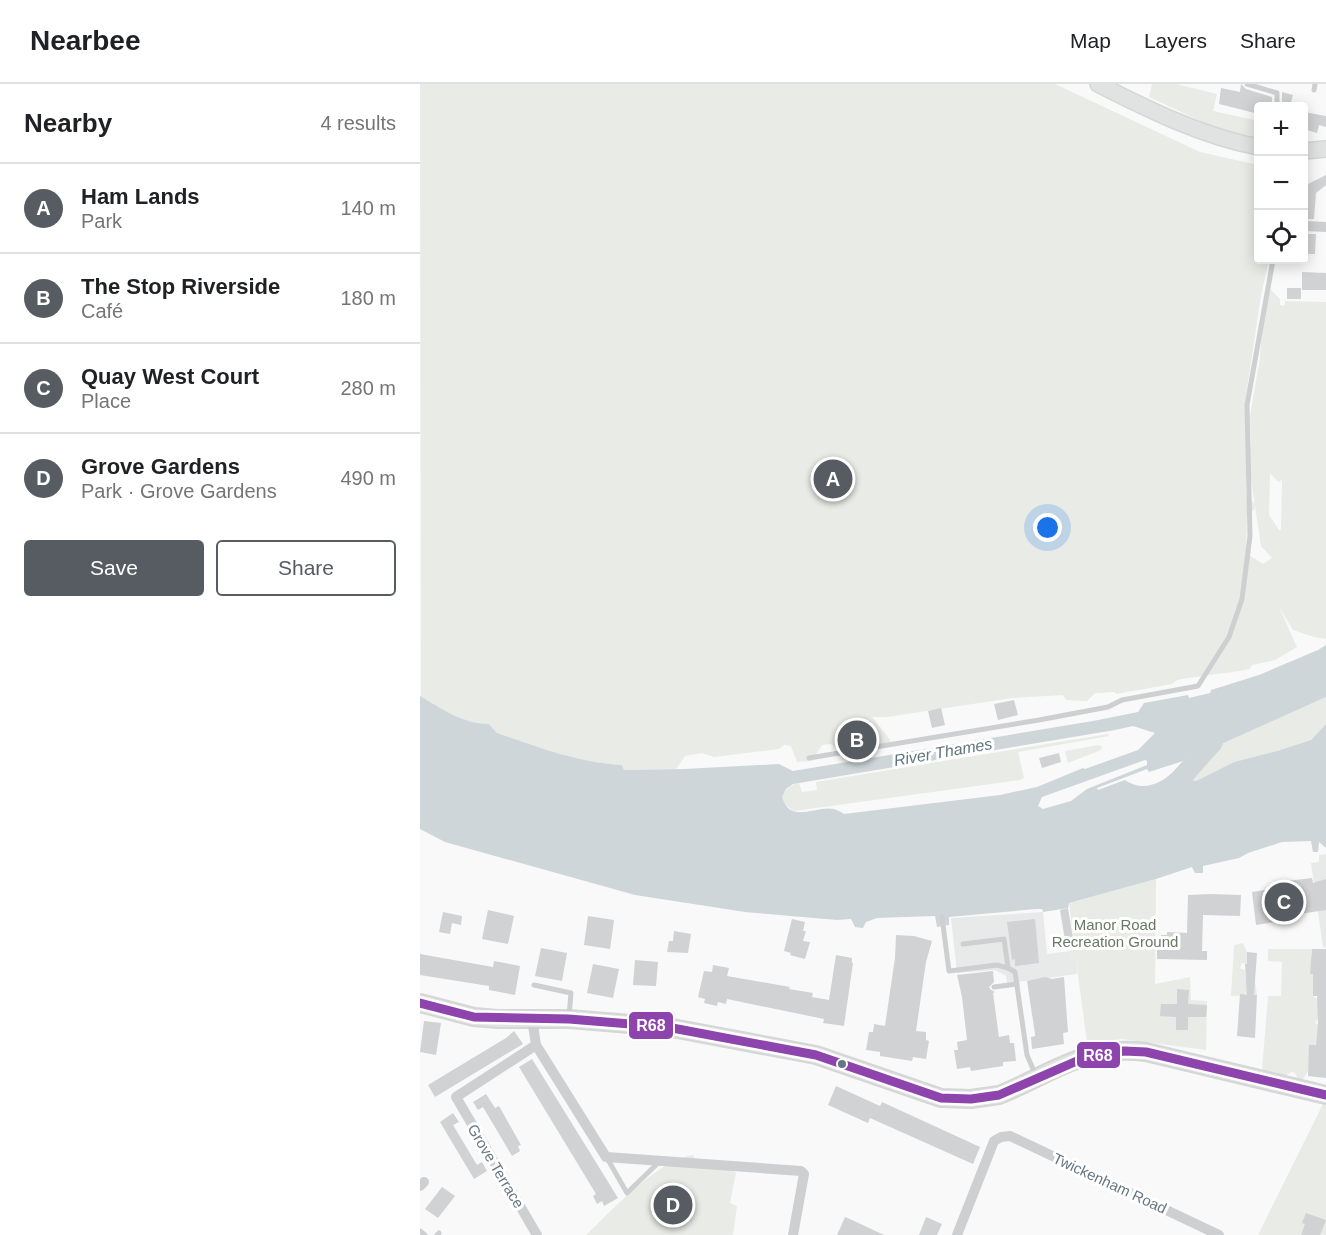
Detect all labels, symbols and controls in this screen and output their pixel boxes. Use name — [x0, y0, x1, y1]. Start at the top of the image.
text: Nearbee — [30, 25, 141, 56]
text: Map — [1070, 29, 1111, 52]
text: Layers — [1144, 29, 1207, 52]
text: Share — [1240, 29, 1296, 52]
map controls — [1254, 102, 1308, 264]
button: + — [1254, 102, 1308, 156]
text: Nearby — [24, 108, 112, 138]
text: 4 results — [320, 112, 396, 134]
button: − — [1254, 156, 1308, 210]
text: Ham Lands — [81, 184, 200, 209]
text: A — [36, 197, 51, 219]
text: 140 m — [340, 197, 396, 219]
text: Park — [81, 210, 122, 232]
button: locate — [1254, 210, 1308, 264]
text: The Stop Riverside — [81, 274, 280, 299]
text: B — [36, 287, 51, 309]
text: 180 m — [340, 287, 396, 309]
text: Café — [81, 300, 123, 322]
text: Quay West Court — [81, 364, 259, 389]
text: C — [36, 377, 51, 399]
text: 280 m — [340, 377, 396, 399]
text: Place — [81, 390, 131, 412]
text: Grove Gardens — [81, 454, 240, 479]
pin: A — [814, 456, 852, 502]
text: D — [36, 467, 51, 489]
text: 490 m — [340, 467, 396, 489]
text: Park · Grove Gardens — [81, 480, 277, 502]
your location — [1033, 513, 1062, 542]
button: Save — [24, 540, 204, 596]
button: Share — [216, 540, 396, 596]
pin: B — [838, 718, 876, 762]
water label: River Thames — [892, 735, 994, 769]
pin: C — [1264, 880, 1304, 924]
park label: Manor Road Recreation Ground — [1052, 916, 1178, 950]
line badge: R68 — [628, 1011, 674, 1040]
text: R68 — [636, 1017, 666, 1034]
line badge: R68 — [1076, 1041, 1121, 1069]
text: R68 — [1083, 1047, 1113, 1064]
unlabelled marker — [836, 1058, 848, 1070]
street label: Grove Terrace — [464, 1121, 528, 1211]
street label: Twickenham Road — [1050, 1149, 1170, 1217]
pin: D — [654, 1182, 692, 1228]

